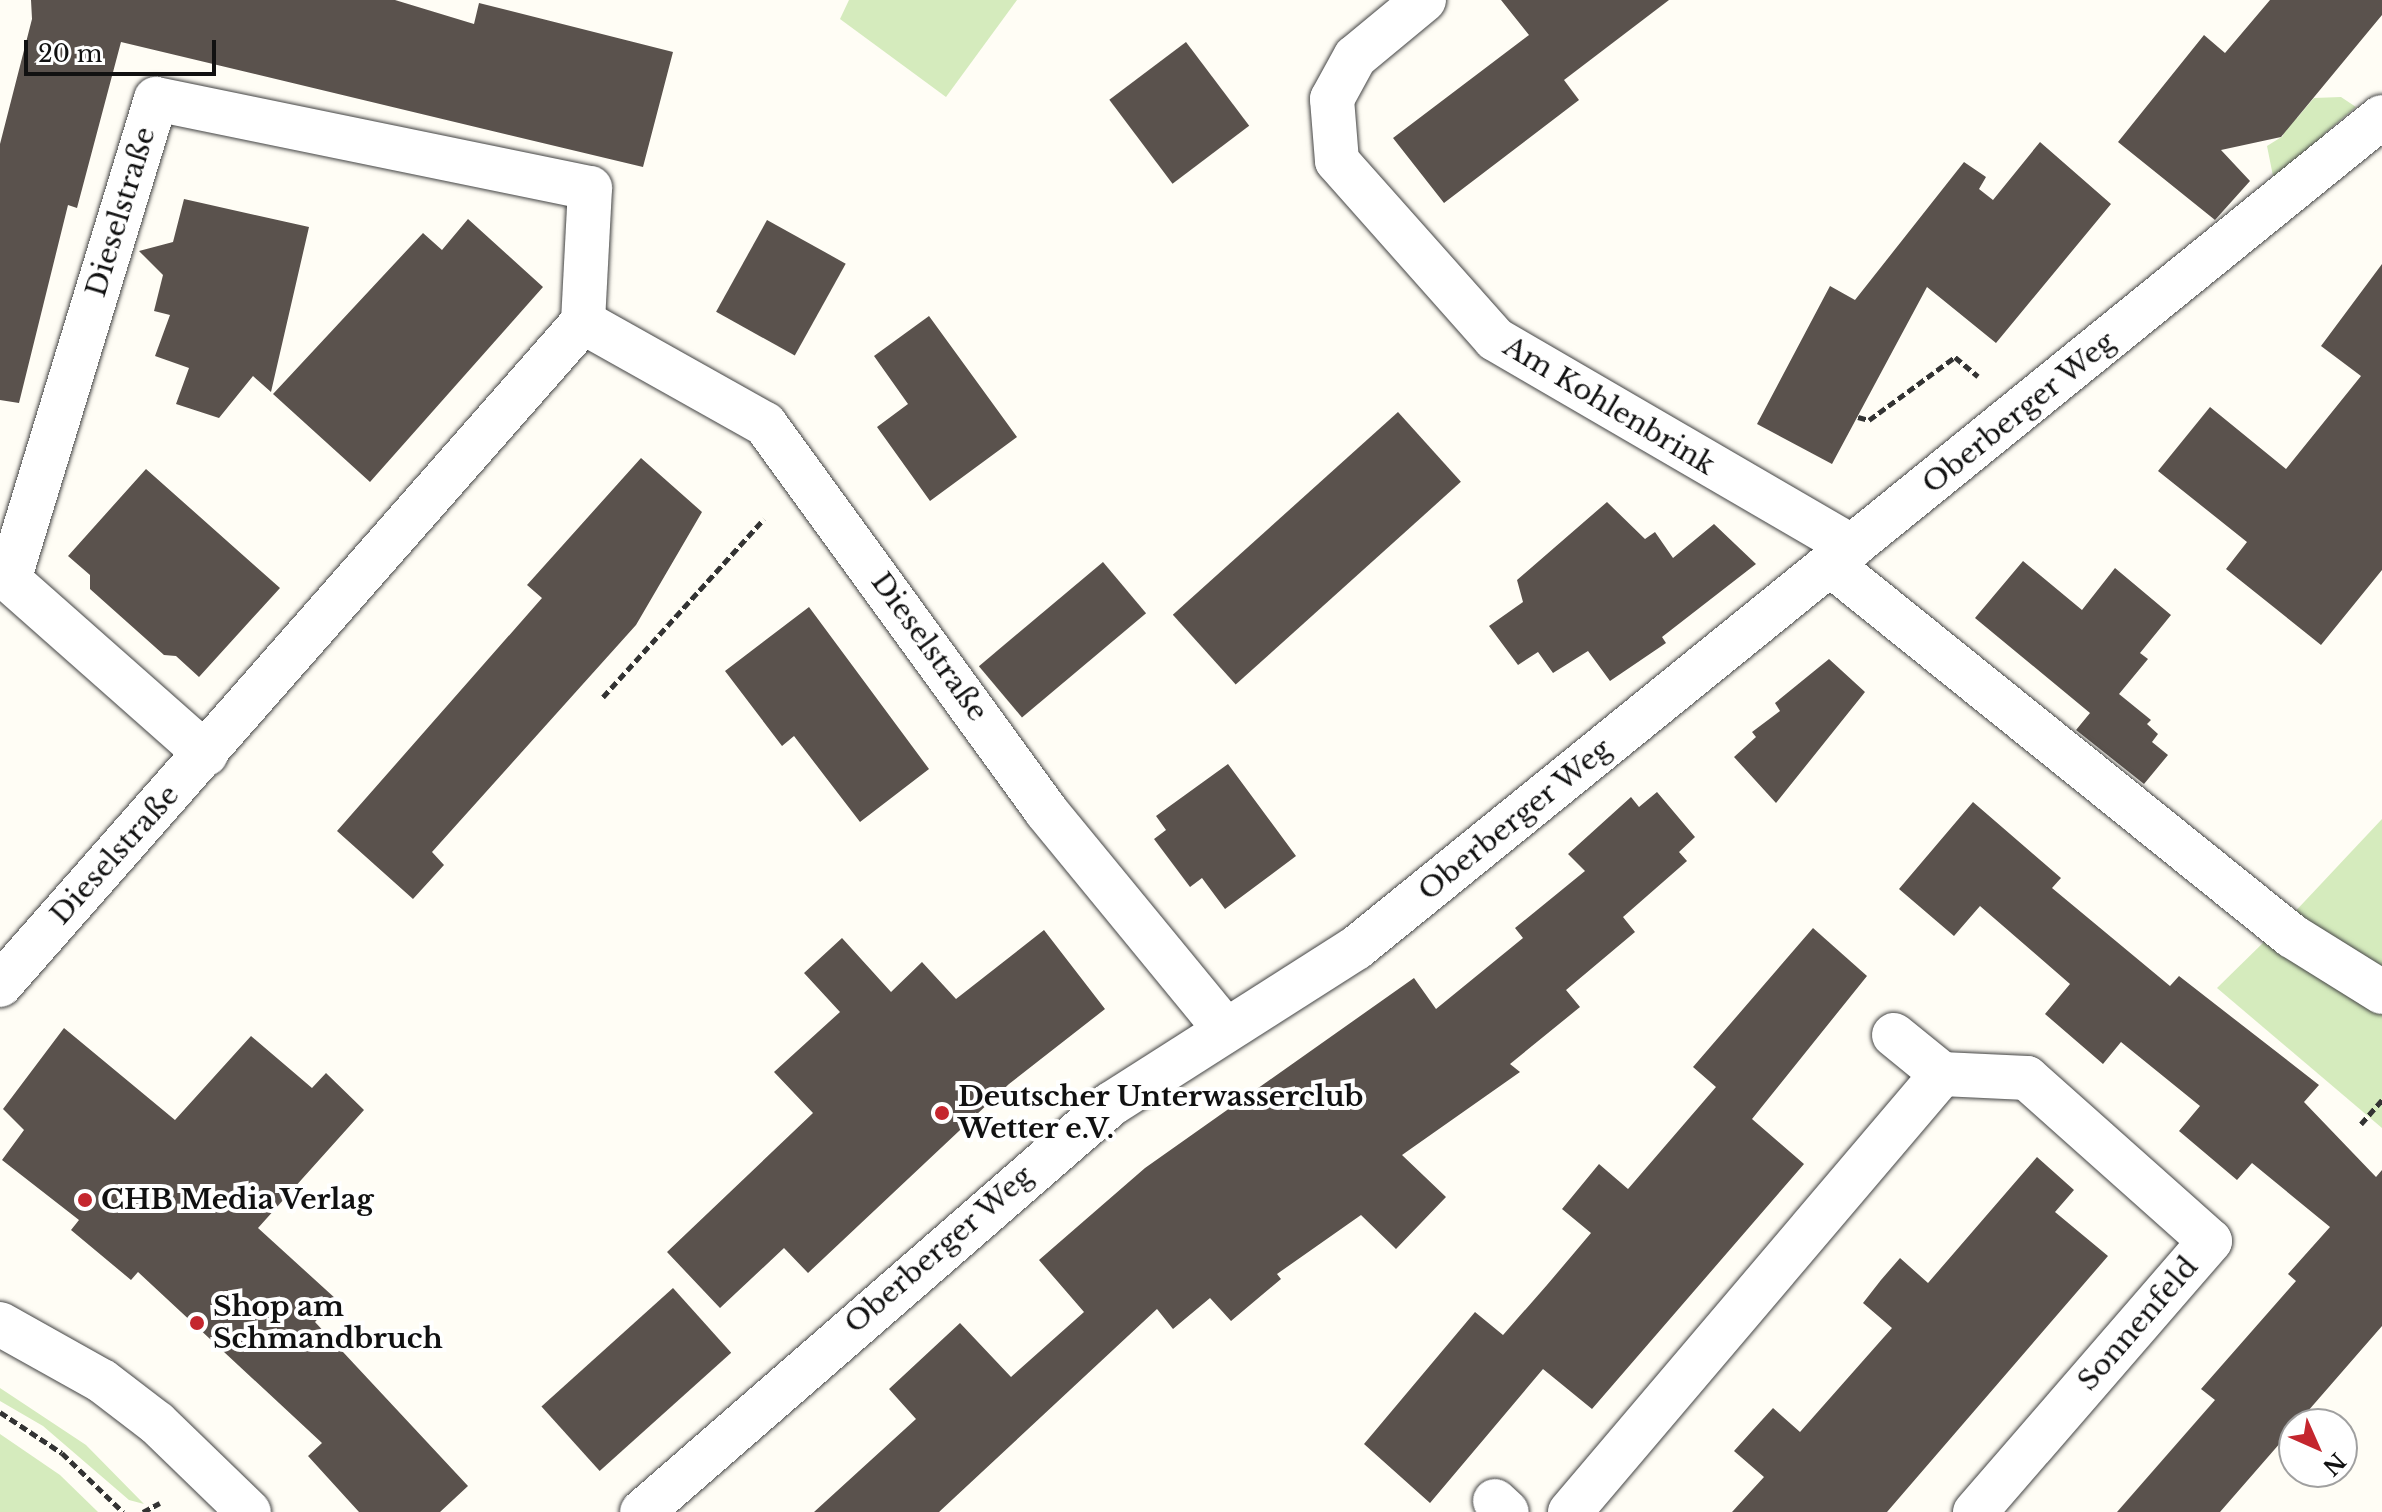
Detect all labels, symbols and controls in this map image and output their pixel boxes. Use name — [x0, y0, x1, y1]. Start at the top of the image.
scale bar — [28, 24, 220, 74]
text: 20 m — [38, 39, 103, 68]
street label: Dieselstraße — [79, 123, 163, 301]
street label: Oberberger Weg — [1915, 325, 2123, 501]
street label: Am Kohlenbrink — [1497, 330, 1721, 482]
street label: Dieselstraße — [864, 566, 994, 728]
street label: Oberberger Weg — [1411, 732, 1619, 908]
street label: Dieselstraße — [44, 779, 186, 931]
place label: Deutscher Unterwasserclub Wetter e.V. — [958, 1080, 1364, 1146]
marker: Deutscher Unterwasserclub Wetter e.V. — [933, 1104, 951, 1122]
street label: Oberberger Weg — [838, 1159, 1040, 1341]
place label: CHB Media Verlag — [101, 1183, 375, 1217]
marker: CHB Media Verlag — [76, 1191, 94, 1209]
street label: Sonnenfeld — [2071, 1251, 2205, 1397]
place label: Shop am Schmandbruch — [213, 1290, 443, 1356]
marker: Shop am Schmandbruch — [188, 1314, 206, 1332]
north arrow — [2278, 1408, 2358, 1488]
text: N — [2317, 1447, 2351, 1481]

